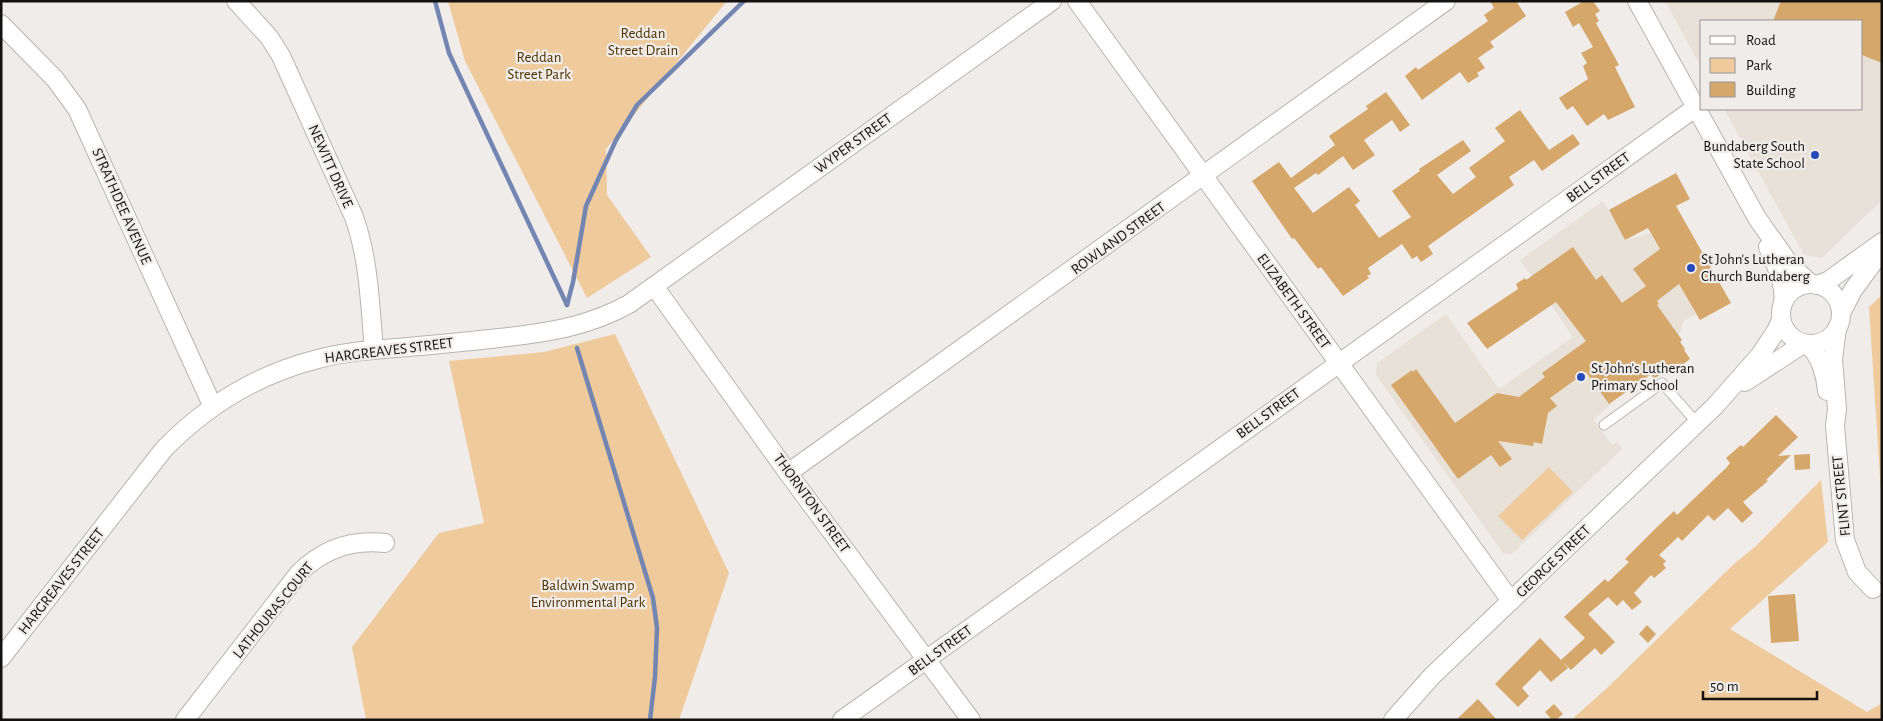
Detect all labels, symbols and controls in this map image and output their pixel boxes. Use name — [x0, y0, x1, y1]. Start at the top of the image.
legend — [1700, 20, 1863, 110]
park label: Reddan Street Drain — [608, 26, 678, 58]
text: Road — [1746, 33, 1776, 48]
park label: Reddan Street Park — [507, 50, 571, 82]
text: Park — [1746, 58, 1772, 73]
text: Building — [1746, 83, 1796, 98]
street label: WYPER STREET — [812, 110, 895, 176]
street label: NEWITT DRIVE — [306, 122, 356, 210]
place label: Bundaberg South State School — [1703, 139, 1805, 171]
street label: STRATHDEE AVENUE — [89, 146, 154, 267]
street label: BELL STREET — [1564, 149, 1633, 205]
marker: Bundaberg South State School — [1809, 149, 1821, 161]
street label: ROWLAND STREET — [1068, 199, 1169, 278]
street label: ELIZABETH STREET — [1254, 251, 1333, 352]
place label: St John's Lutheran Church Bundaberg — [1701, 252, 1810, 284]
marker: St John's Lutheran Church Bundaberg — [1685, 262, 1697, 274]
street label: HARGREAVES STREET — [324, 335, 455, 366]
place label: St John's Lutheran Primary School — [1591, 361, 1695, 393]
marker: St John's Lutheran Primary School — [1575, 371, 1587, 383]
street label: BELL STREET — [1234, 385, 1303, 441]
street label: THORNTON STREET — [771, 451, 853, 556]
street label: FLINT STREET — [1830, 454, 1853, 537]
street label: GEORGE STREET — [1513, 522, 1594, 600]
street label: HARGREAVES STREET — [16, 525, 108, 637]
street label: LATHOURAS COURT — [230, 559, 317, 661]
park label: Baldwin Swamp Environmental Park — [531, 578, 645, 610]
street label: BELL STREET — [906, 622, 975, 678]
scale bar — [1703, 668, 1817, 700]
text: 50 m — [1710, 679, 1739, 694]

